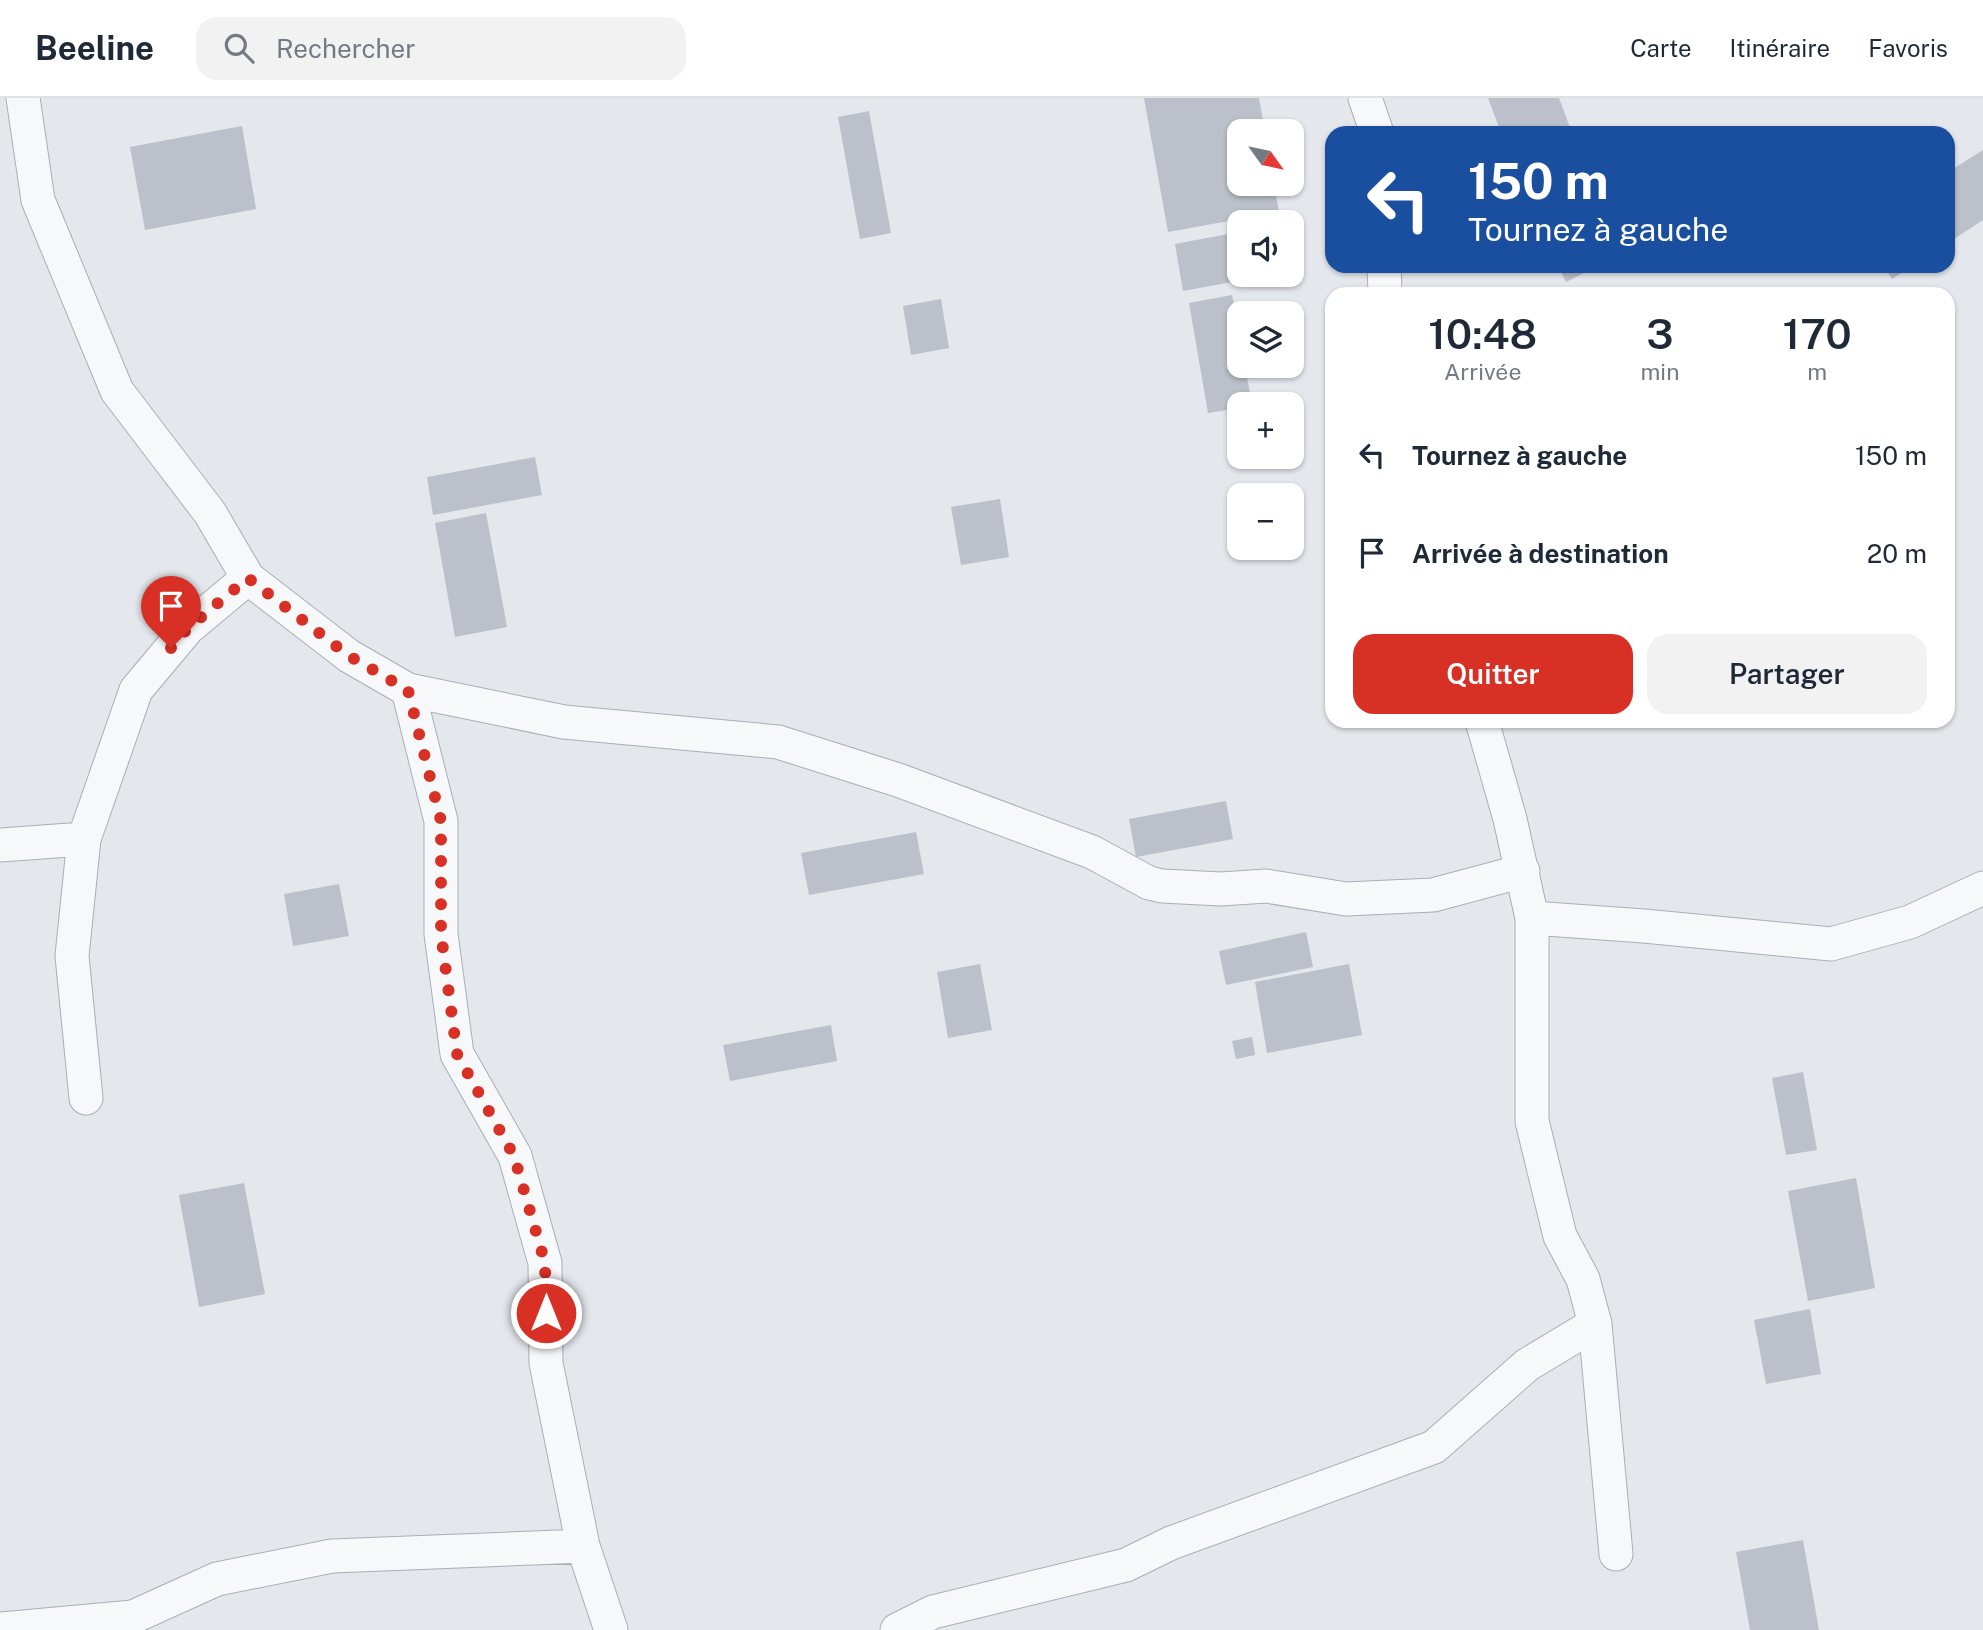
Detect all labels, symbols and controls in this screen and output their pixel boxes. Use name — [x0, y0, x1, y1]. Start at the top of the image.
search box — [196, 17, 686, 80]
text: Beeline — [35, 29, 154, 67]
icon: search — [220, 29, 258, 67]
text: Rechercher — [276, 33, 415, 64]
text: Carte — [1630, 34, 1692, 62]
text: Itinéraire — [1730, 34, 1830, 62]
text: Favoris — [1868, 34, 1948, 62]
north arrow — [1227, 119, 1304, 196]
map controls — [1227, 119, 1304, 560]
text: 150 m — [1468, 152, 1609, 210]
icon: left — [1353, 154, 1444, 245]
button: sound — [1227, 210, 1304, 287]
text: Tournez à gauche — [1468, 211, 1728, 248]
button: layers — [1227, 301, 1304, 378]
text: 10:48 — [1428, 309, 1537, 358]
text: 3 — [1646, 309, 1674, 358]
text: 170 — [1783, 309, 1852, 358]
text: Arrivée — [1444, 358, 1521, 385]
text: min — [1640, 358, 1679, 385]
text: m — [1807, 358, 1827, 385]
button: + — [1227, 392, 1304, 469]
icon: left — [1353, 436, 1391, 474]
text: Tournez à gauche — [1412, 440, 1627, 471]
text: 150 m — [1855, 440, 1927, 471]
button: − — [1227, 483, 1304, 560]
icon: arrive — [1353, 534, 1391, 572]
text: Arrivée à destination — [1412, 538, 1669, 569]
text: 20 m — [1867, 538, 1927, 569]
pin — [141, 576, 201, 648]
icon: arrive — [152, 587, 190, 625]
button: Quitter — [1353, 634, 1633, 714]
button: Partager — [1647, 634, 1927, 714]
position arrow — [509, 1276, 583, 1350]

